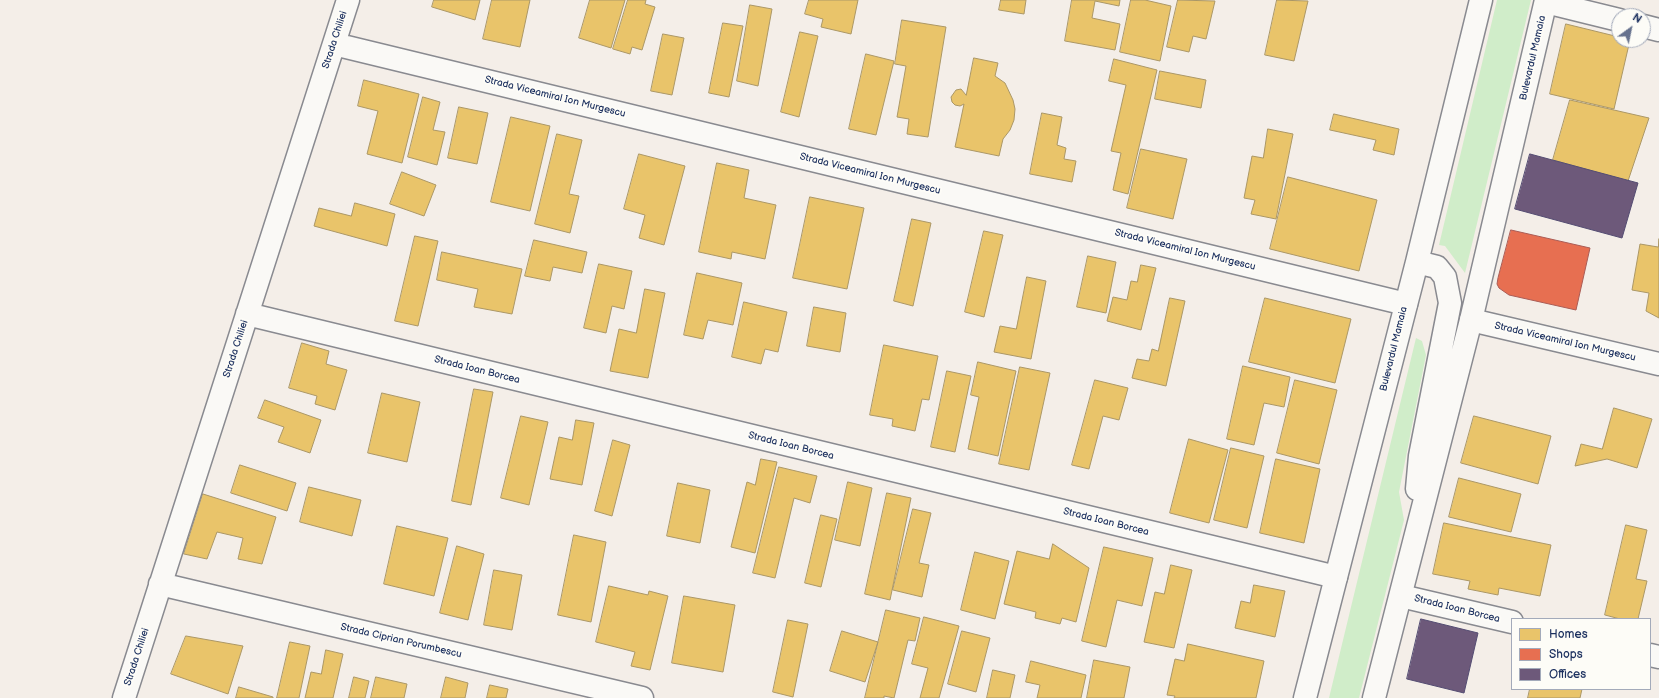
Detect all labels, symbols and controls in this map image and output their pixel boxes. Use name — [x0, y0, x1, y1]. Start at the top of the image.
north arrow — [1611, 8, 1651, 48]
street label: Strada Chiliei — [320, 10, 350, 70]
text: N — [1630, 11, 1644, 26]
street label: Bulevardul Mamaia — [1517, 14, 1549, 102]
street label: Strada Viceamiral Ion Murgescu — [483, 74, 627, 120]
street label: Strada Viceamiral Ion Murgescu — [798, 151, 942, 197]
street label: Strada Viceamiral Ion Murgescu — [1113, 227, 1257, 273]
street label: Bulevardul Mamaia — [1378, 306, 1410, 392]
street label: Strada Chiliei — [221, 319, 251, 379]
street label: Strada Viceamiral Ion Murgescu — [1493, 320, 1637, 364]
street label: Strada Ioan Borcea — [433, 354, 521, 386]
street label: Strada Ioan Borcea — [747, 430, 835, 462]
street label: Strada Ioan Borcea — [1062, 506, 1150, 538]
street label: Strada Ioan Borcea — [1413, 593, 1501, 625]
legend — [1511, 618, 1651, 690]
street label: Strada Ciprian Porumbescu — [339, 621, 463, 661]
street label: Strada Chiliei — [122, 627, 152, 687]
text: Homes — [1549, 627, 1588, 642]
text: Shops — [1549, 647, 1583, 662]
text: Offices — [1549, 667, 1586, 682]

